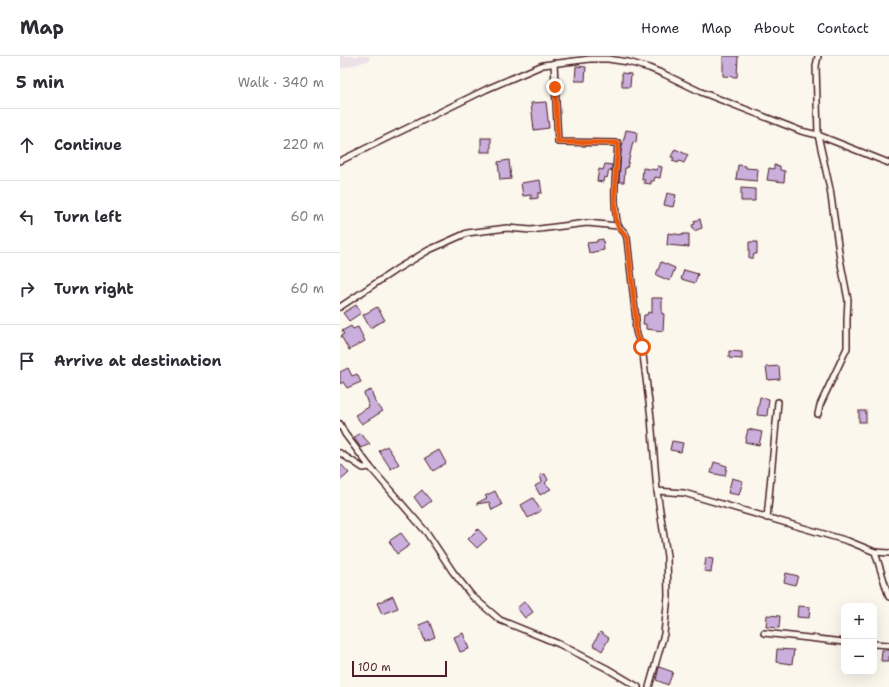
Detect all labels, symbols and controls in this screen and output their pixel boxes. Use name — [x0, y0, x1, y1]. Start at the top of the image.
text: Map — [20, 15, 64, 40]
text: Home — [641, 19, 680, 37]
text: Map — [702, 19, 732, 37]
text: About — [754, 19, 795, 37]
text: Contact — [817, 19, 869, 37]
text: 5 min — [16, 71, 64, 93]
text: Walk · 340 m — [238, 74, 324, 91]
route end — [546, 78, 564, 96]
icon: ahead — [16, 134, 38, 156]
text: Continue — [54, 135, 122, 155]
text: 220 m — [282, 136, 324, 153]
icon: left — [16, 206, 38, 228]
text: Turn left — [54, 207, 122, 227]
text: 60 m — [291, 208, 324, 225]
icon: right — [16, 278, 38, 300]
text: Turn right — [54, 279, 134, 299]
text: 60 m — [291, 280, 324, 297]
route start — [633, 338, 651, 356]
icon: arrive — [16, 350, 38, 372]
text: Arrive at destination — [54, 351, 222, 371]
map controls — [841, 603, 877, 675]
button: + — [841, 603, 877, 639]
button: − — [841, 639, 877, 675]
scale bar — [352, 659, 447, 678]
text: 100 m — [358, 660, 391, 675]

